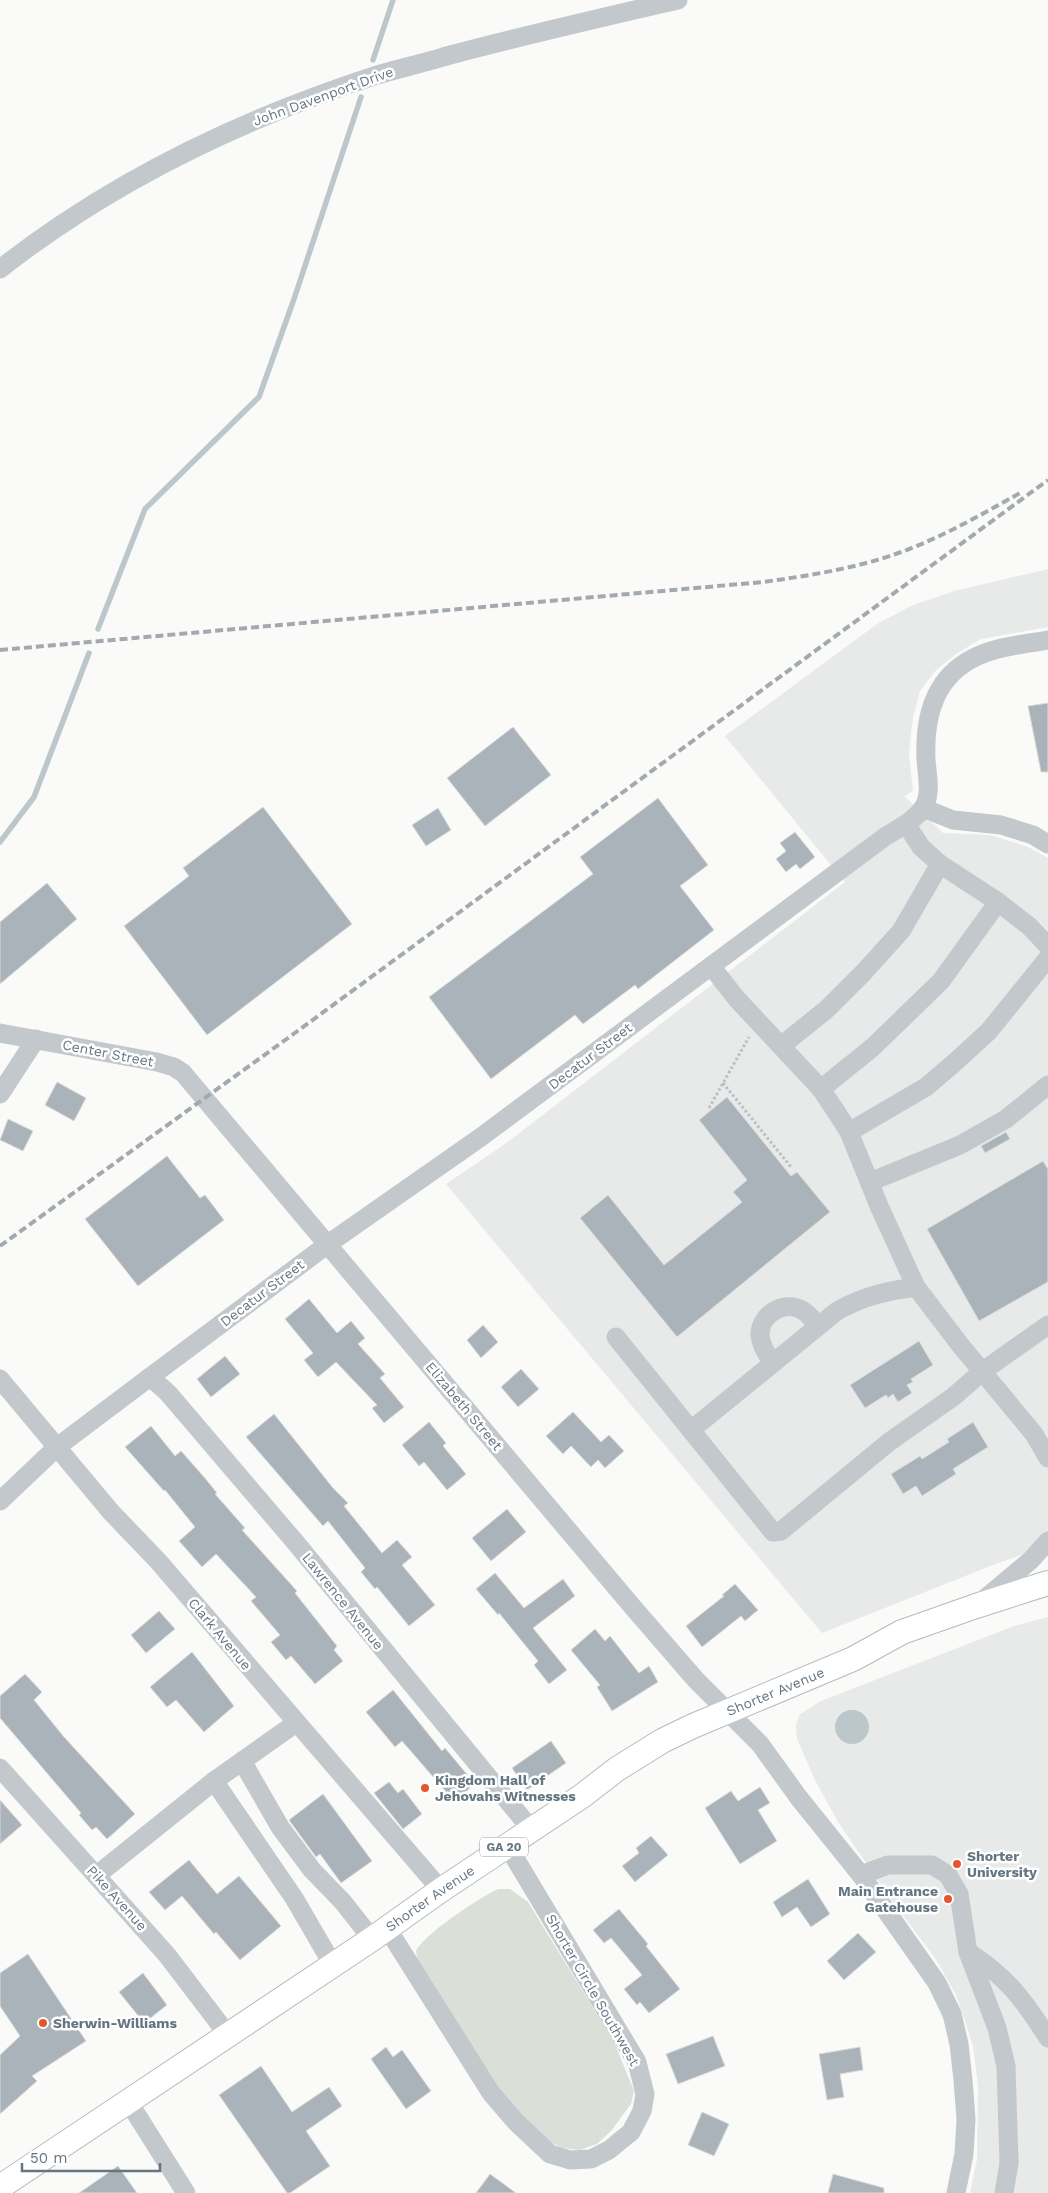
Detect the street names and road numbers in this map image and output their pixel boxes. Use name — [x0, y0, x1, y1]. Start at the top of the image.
street label: John Davenport Drive — [251, 63, 395, 129]
street label: Decatur Street — [545, 1019, 635, 1093]
street label: Center Street — [61, 1036, 155, 1070]
street label: Decatur Street — [217, 1256, 307, 1330]
street label: Elizabeth Street — [422, 1359, 506, 1454]
street label: Lawrence Avenue — [299, 1549, 387, 1653]
street label: Clark Avenue — [185, 1595, 255, 1673]
street label: Shorter Avenue — [724, 1664, 827, 1719]
road number: GA 20 — [480, 1838, 528, 1856]
street label: Pike Avenue — [84, 1862, 150, 1934]
street label: Shorter Avenue — [383, 1862, 477, 1935]
street label: Shorter Circle Southwest — [543, 1911, 643, 2069]

